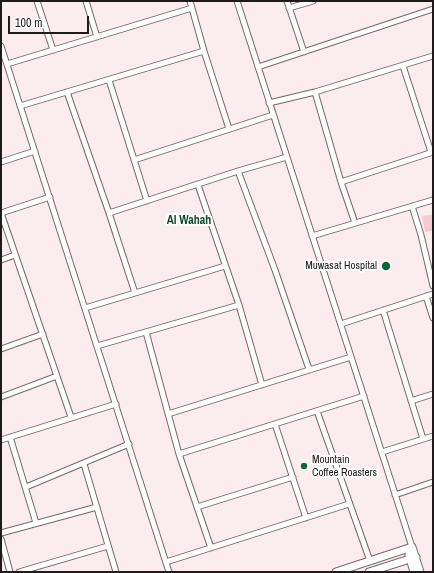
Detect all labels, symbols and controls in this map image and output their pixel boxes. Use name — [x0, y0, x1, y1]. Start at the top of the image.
scale bar — [10, 8, 91, 34]
text: 100 m — [15, 15, 42, 31]
district label: Al Wahah — [167, 214, 211, 228]
place label: Muwasat Hospital — [305, 259, 377, 273]
marker: Muwasat Hospital — [380, 260, 392, 272]
place label: Mountain Coffee Roasters — [312, 453, 377, 479]
marker: Mountain Coffee Roasters — [299, 461, 309, 471]

